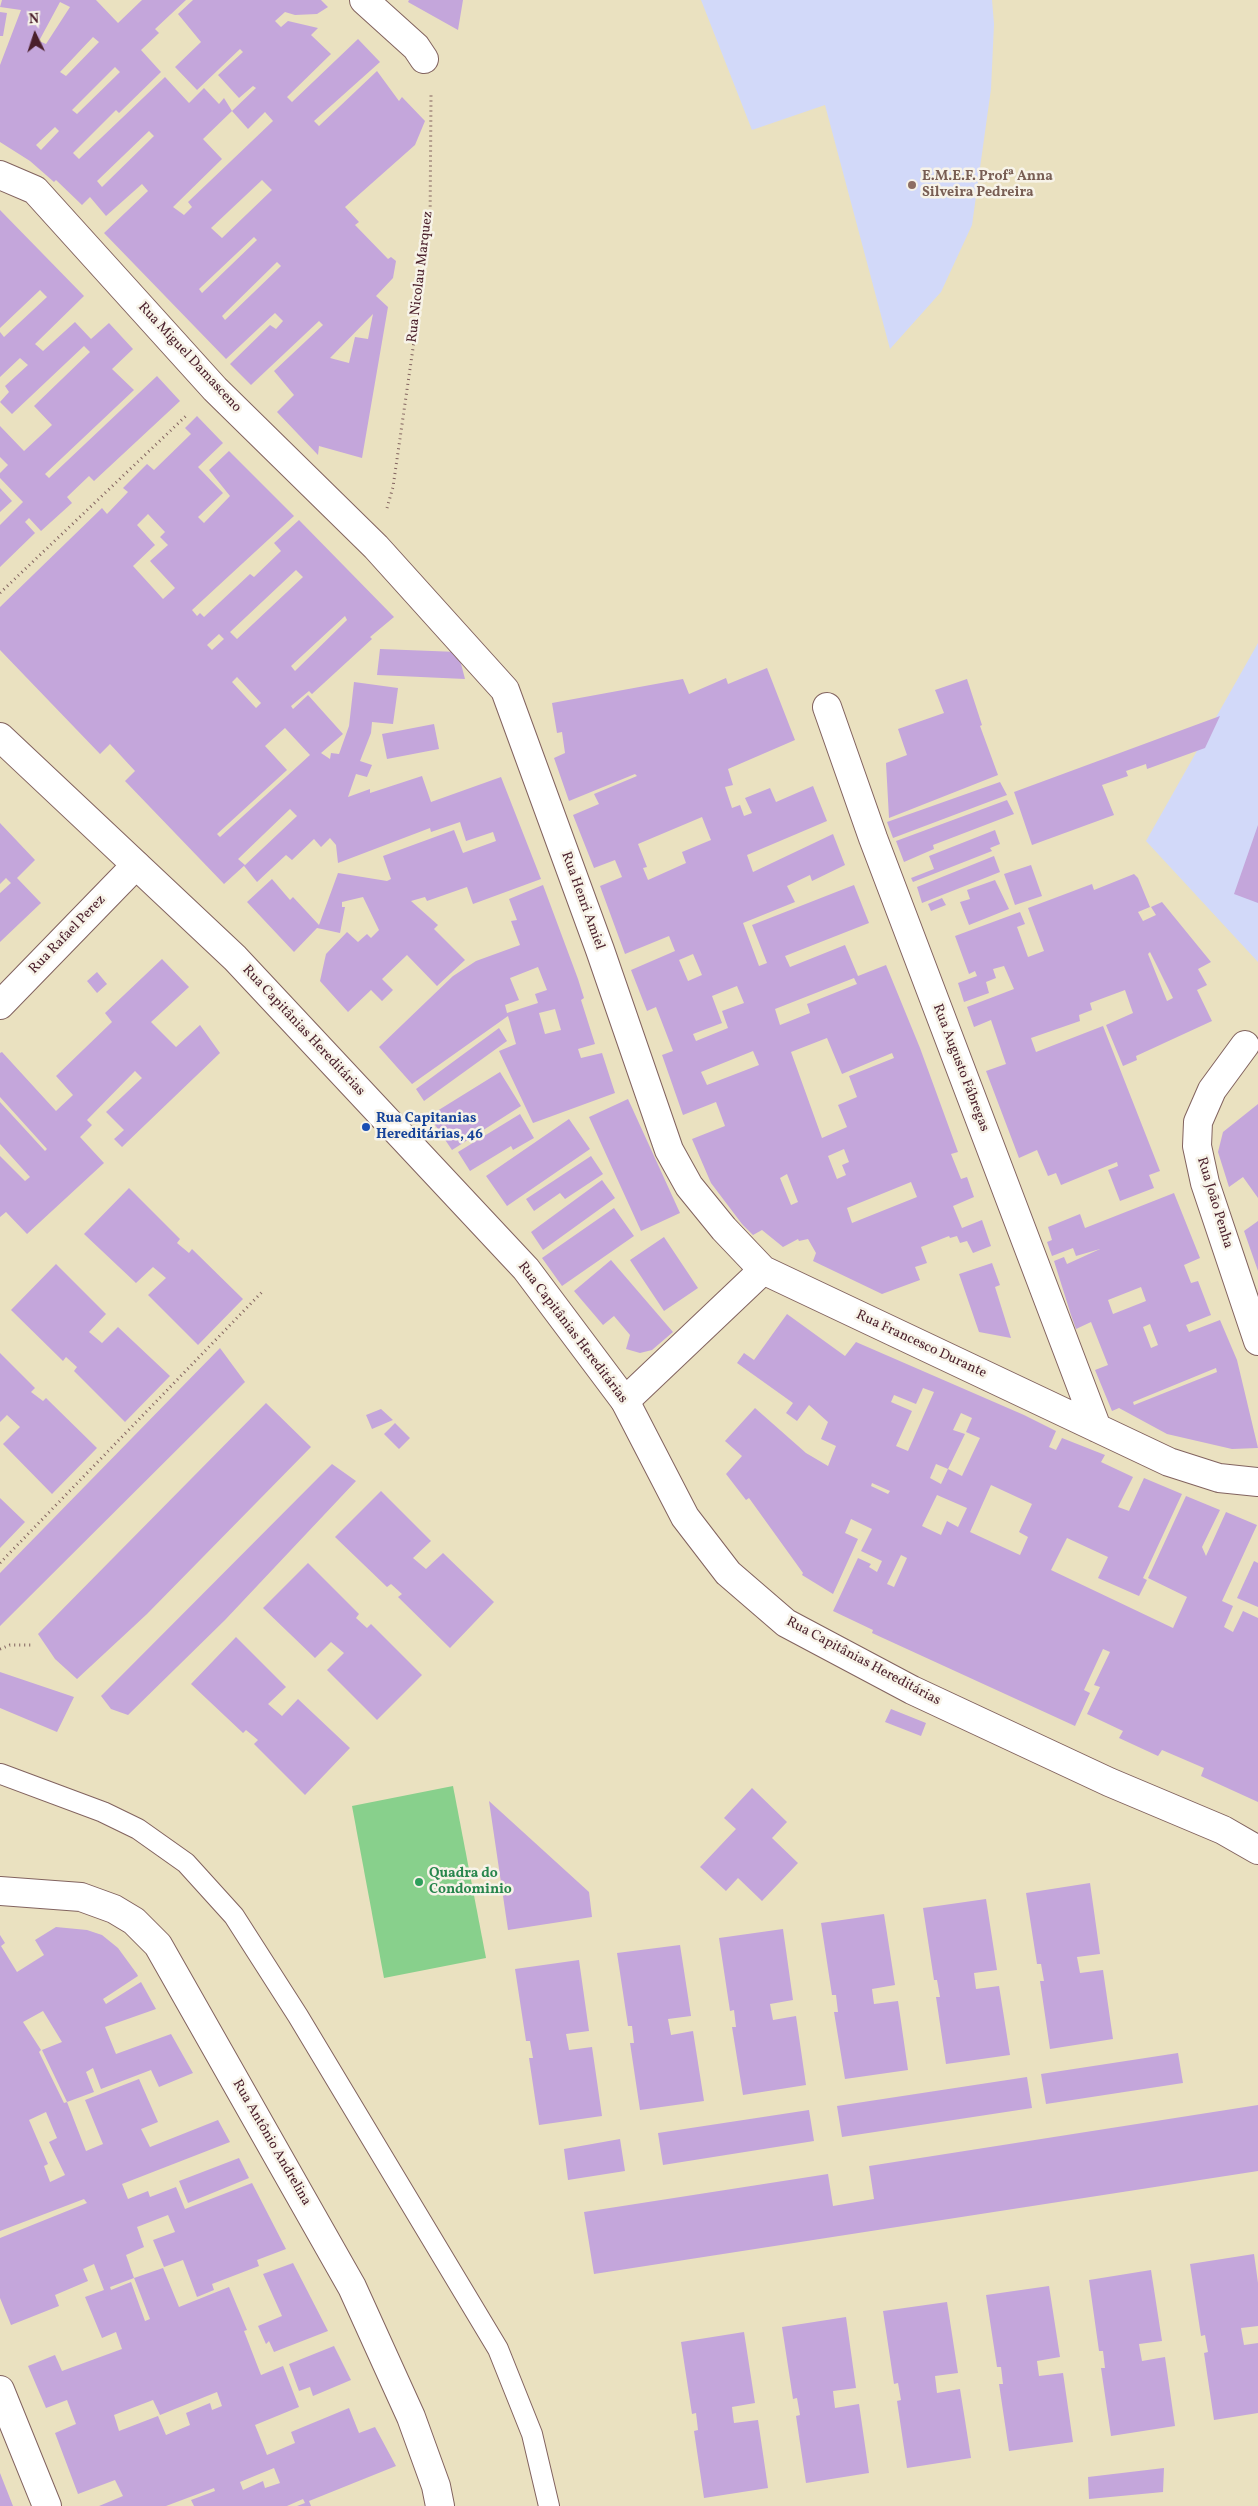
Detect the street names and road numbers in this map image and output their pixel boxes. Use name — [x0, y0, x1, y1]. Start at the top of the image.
street label: Rua Nicolau Marquez — [405, 210, 437, 344]
street label: Rua Miguel Damasceno — [134, 299, 244, 417]
street label: Rua Henri Amiel — [557, 850, 607, 952]
street label: Rua Rafael Perez — [26, 892, 110, 978]
street label: Rua Capitânias Hereditárias — [238, 962, 368, 1100]
street label: Rua Augusto Fábregas — [928, 1002, 992, 1134]
street label: Rua João Penha — [1192, 1155, 1236, 1251]
street label: Rua Capitânias Hereditárias — [513, 1259, 631, 1407]
street label: Rua Francesco Durante — [853, 1307, 989, 1383]
street label: Rua Capitânias Hereditárias — [783, 1614, 943, 1710]
street label: Rua Antônio Andrelina — [228, 2077, 314, 2209]

